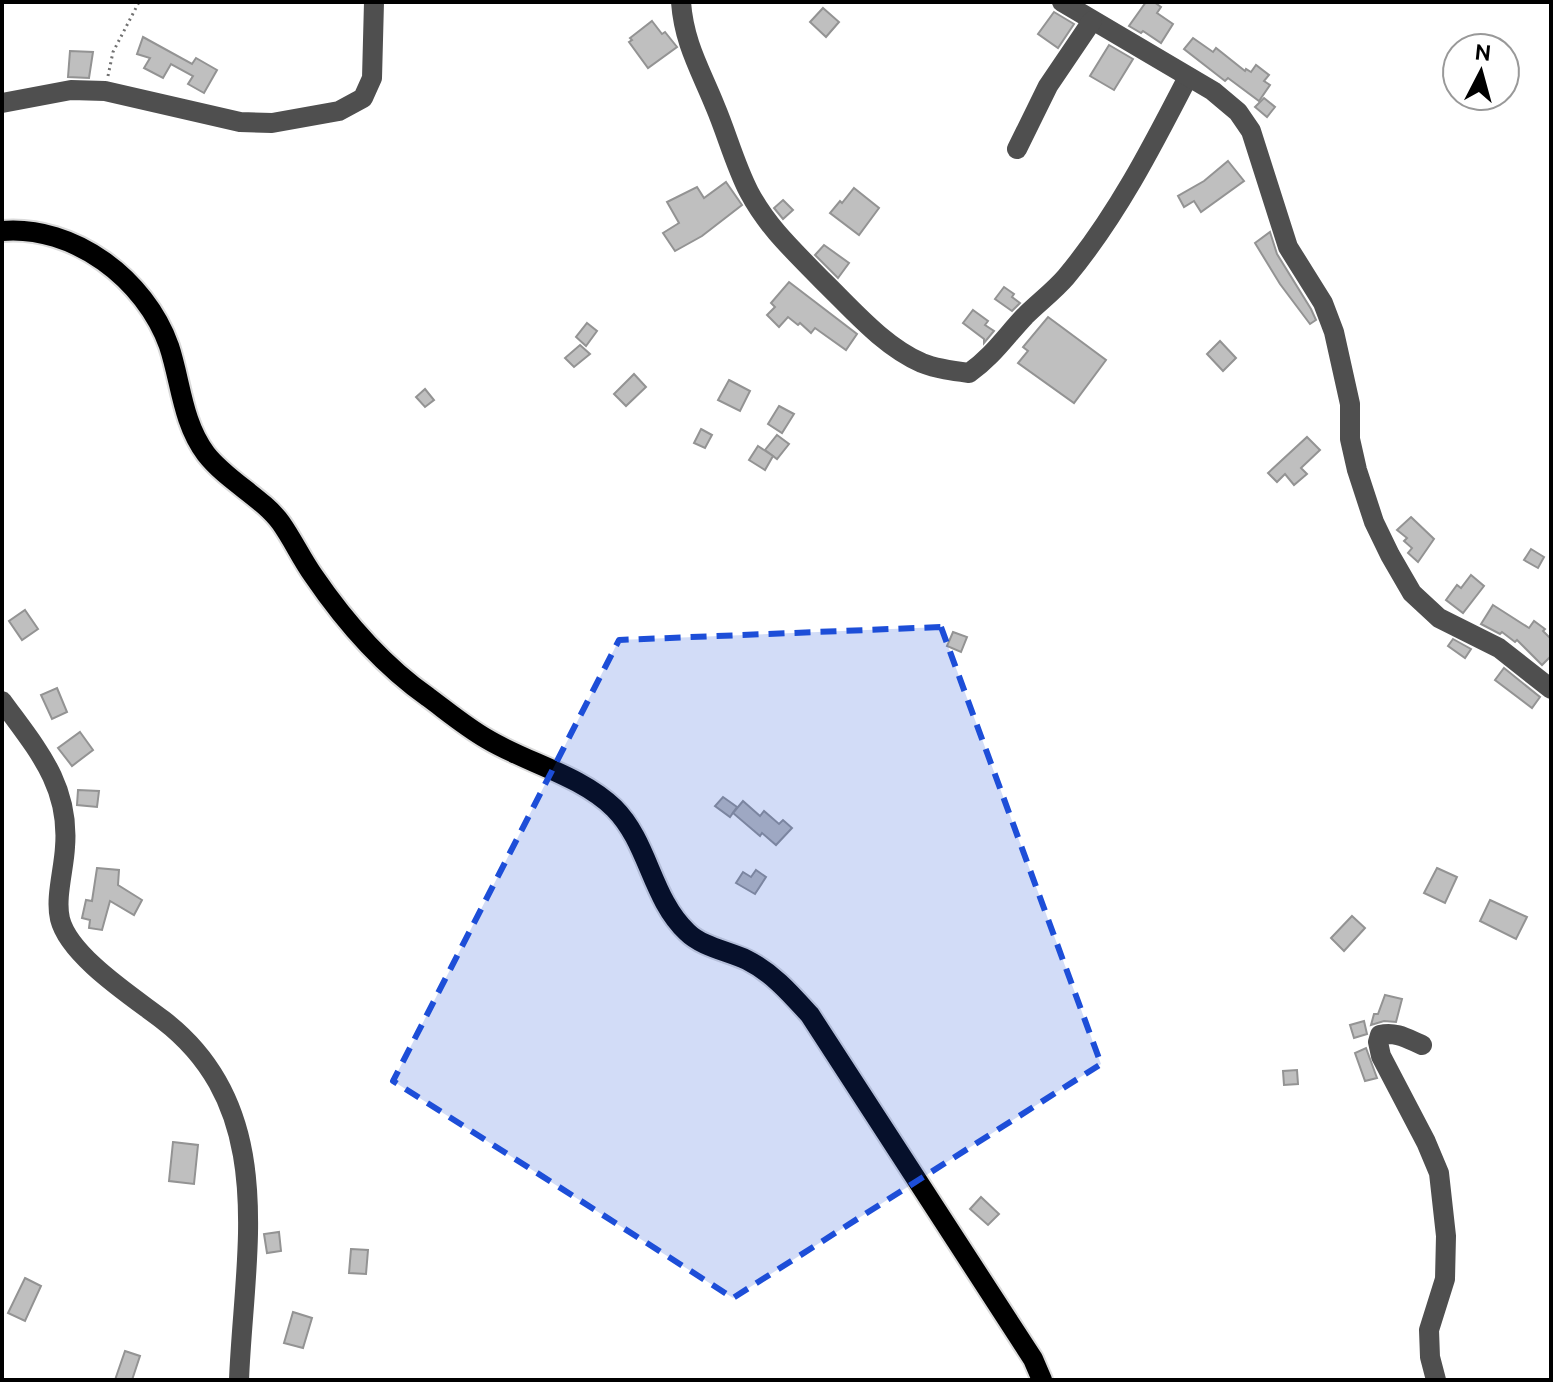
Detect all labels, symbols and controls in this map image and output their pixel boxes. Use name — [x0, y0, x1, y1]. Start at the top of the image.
north arrow — [1441, 32, 1521, 112]
text: N — [1474, 38, 1493, 65]

